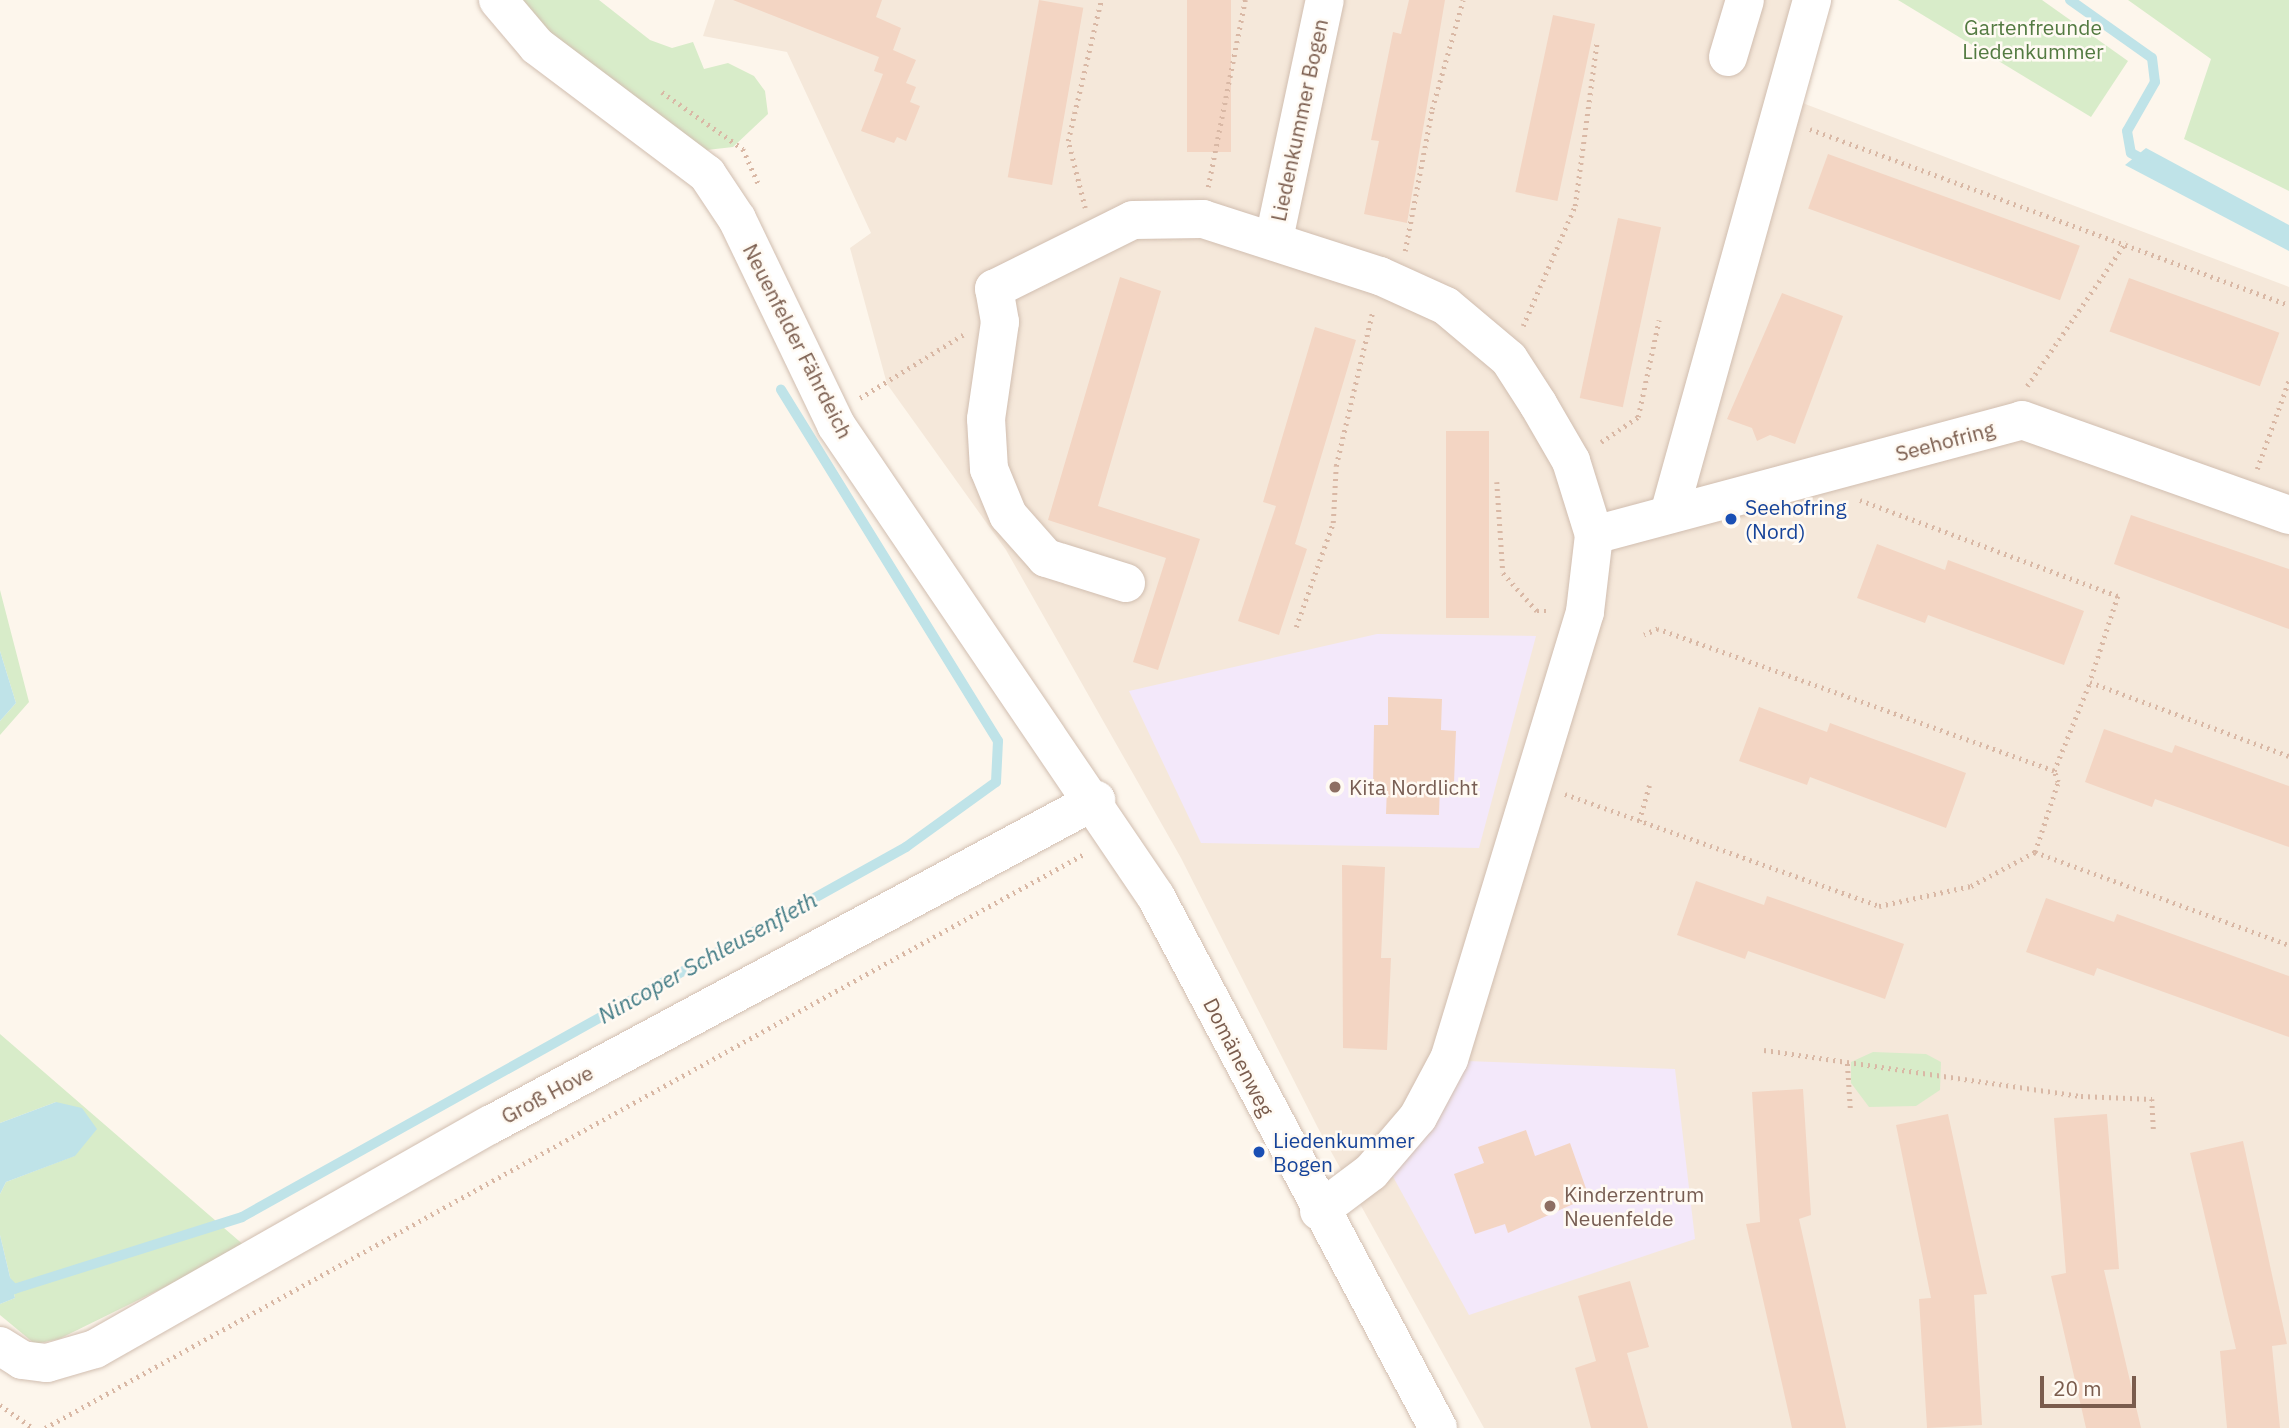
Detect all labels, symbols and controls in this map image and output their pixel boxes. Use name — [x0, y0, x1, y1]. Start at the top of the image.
park label: Gartenfreunde Liedenkummer — [1962, 14, 2104, 64]
street label: Liedenkummer Bogen — [1265, 16, 1333, 224]
street label: Neuenfelder Fährdeich — [738, 239, 858, 443]
street label: Seehofring — [1893, 416, 1997, 466]
place label: Seehofring (Nord) — [1745, 494, 1847, 544]
marker: Seehofring (Nord) — [1723, 511, 1739, 527]
place label: Kita Nordlicht — [1349, 774, 1478, 800]
marker: Kita Nordlicht — [1327, 779, 1343, 795]
water label: Nincoper Schleusenfleth — [593, 885, 821, 1029]
street label: Domänenweg — [1198, 994, 1280, 1120]
street label: Groß Hove — [497, 1059, 597, 1129]
place label: Liedenkummer Bogen — [1273, 1127, 1415, 1177]
marker: Liedenkummer Bogen — [1251, 1144, 1267, 1160]
place label: Kinderzentrum Neuenfelde — [1564, 1181, 1704, 1231]
marker: Kinderzentrum Neuenfelde — [1542, 1198, 1558, 1214]
scale bar — [2044, 1362, 2140, 1406]
text: 20 m — [2053, 1374, 2102, 1402]

